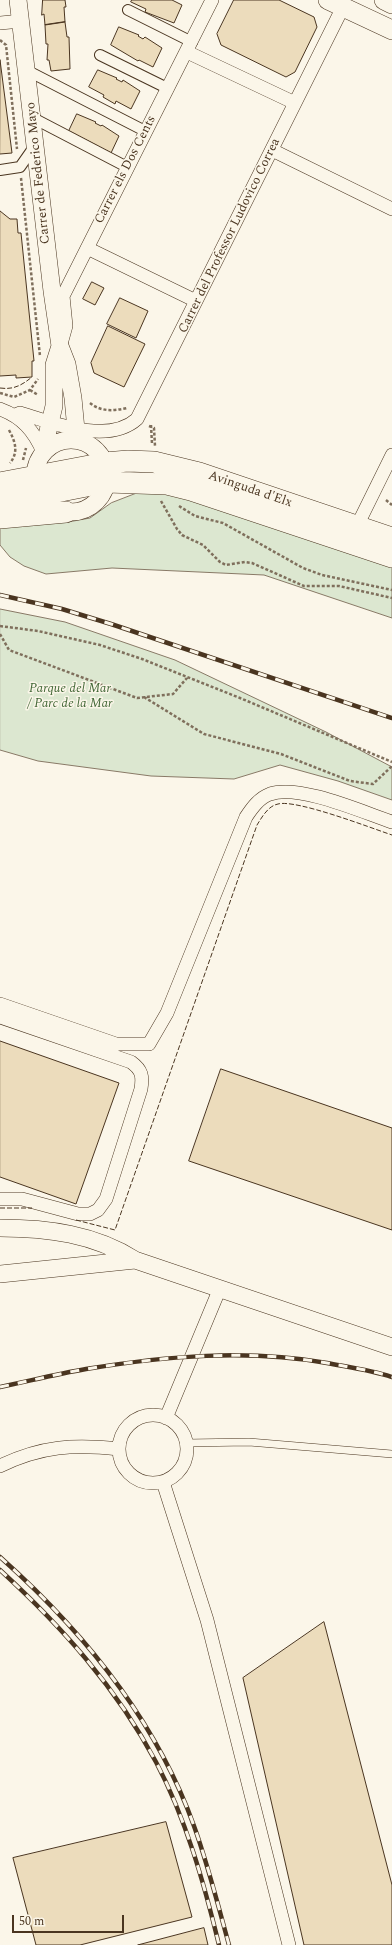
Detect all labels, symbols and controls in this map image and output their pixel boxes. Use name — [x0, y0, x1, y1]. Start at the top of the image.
street label: Carrer de Federico Mayo — [24, 101, 54, 245]
street label: Carrer els Dos Cents — [92, 113, 160, 227]
street label: Carrer del Professor Ludovico Correa — [176, 136, 284, 336]
street label: Avinguda d'Elx — [206, 468, 294, 512]
park label: Parque del Mar / Parc de la Mar — [27, 681, 113, 712]
scale bar — [14, 1907, 126, 1933]
text: 50 m — [19, 1912, 44, 1931]

